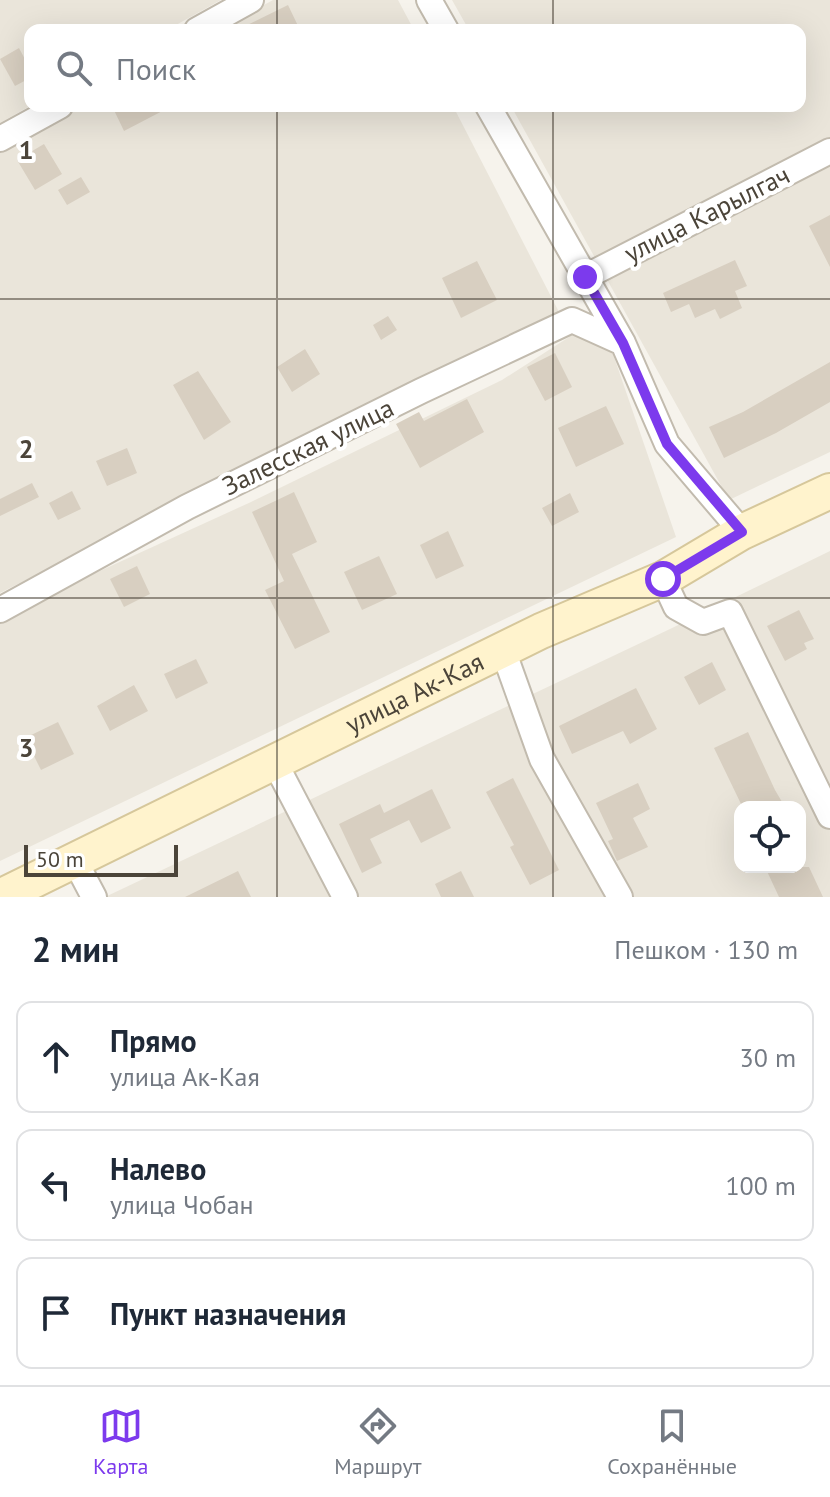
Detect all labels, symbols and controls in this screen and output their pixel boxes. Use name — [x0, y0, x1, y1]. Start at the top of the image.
search box — [24, 24, 806, 112]
icon: search — [52, 46, 96, 90]
text: Поиск — [116, 49, 196, 88]
text: 1 — [19, 133, 33, 166]
street label: улица Карылгач — [618, 158, 795, 269]
route end — [567, 259, 603, 295]
street label: Залесская улица — [217, 391, 399, 502]
text: 2 — [19, 432, 33, 465]
route start — [645, 561, 681, 597]
street label: улица Ак-Кая — [340, 645, 489, 741]
text: 3 — [19, 731, 33, 764]
map controls — [734, 801, 806, 873]
button: locate — [734, 801, 806, 873]
scale bar — [24, 841, 178, 877]
text: 50 m — [36, 845, 84, 873]
text: 2 мин — [32, 927, 119, 971]
text: Пешком · 130 m — [614, 933, 798, 966]
text: Прямо — [110, 1021, 197, 1060]
icon: ahead — [34, 1035, 78, 1079]
text: 30 m — [740, 1041, 796, 1074]
text: улица Ак-Кая — [110, 1060, 260, 1093]
text: Налево — [110, 1149, 206, 1188]
icon: left — [34, 1163, 78, 1207]
text: 100 m — [725, 1169, 796, 1202]
text: улица Чобан — [110, 1188, 254, 1221]
icon: arrive — [34, 1291, 78, 1335]
text: Пункт назначения — [110, 1294, 346, 1333]
tab: Карта — [93, 1404, 148, 1480]
tab: Маршрут — [334, 1404, 421, 1480]
tab: Сохранённые — [607, 1404, 737, 1480]

